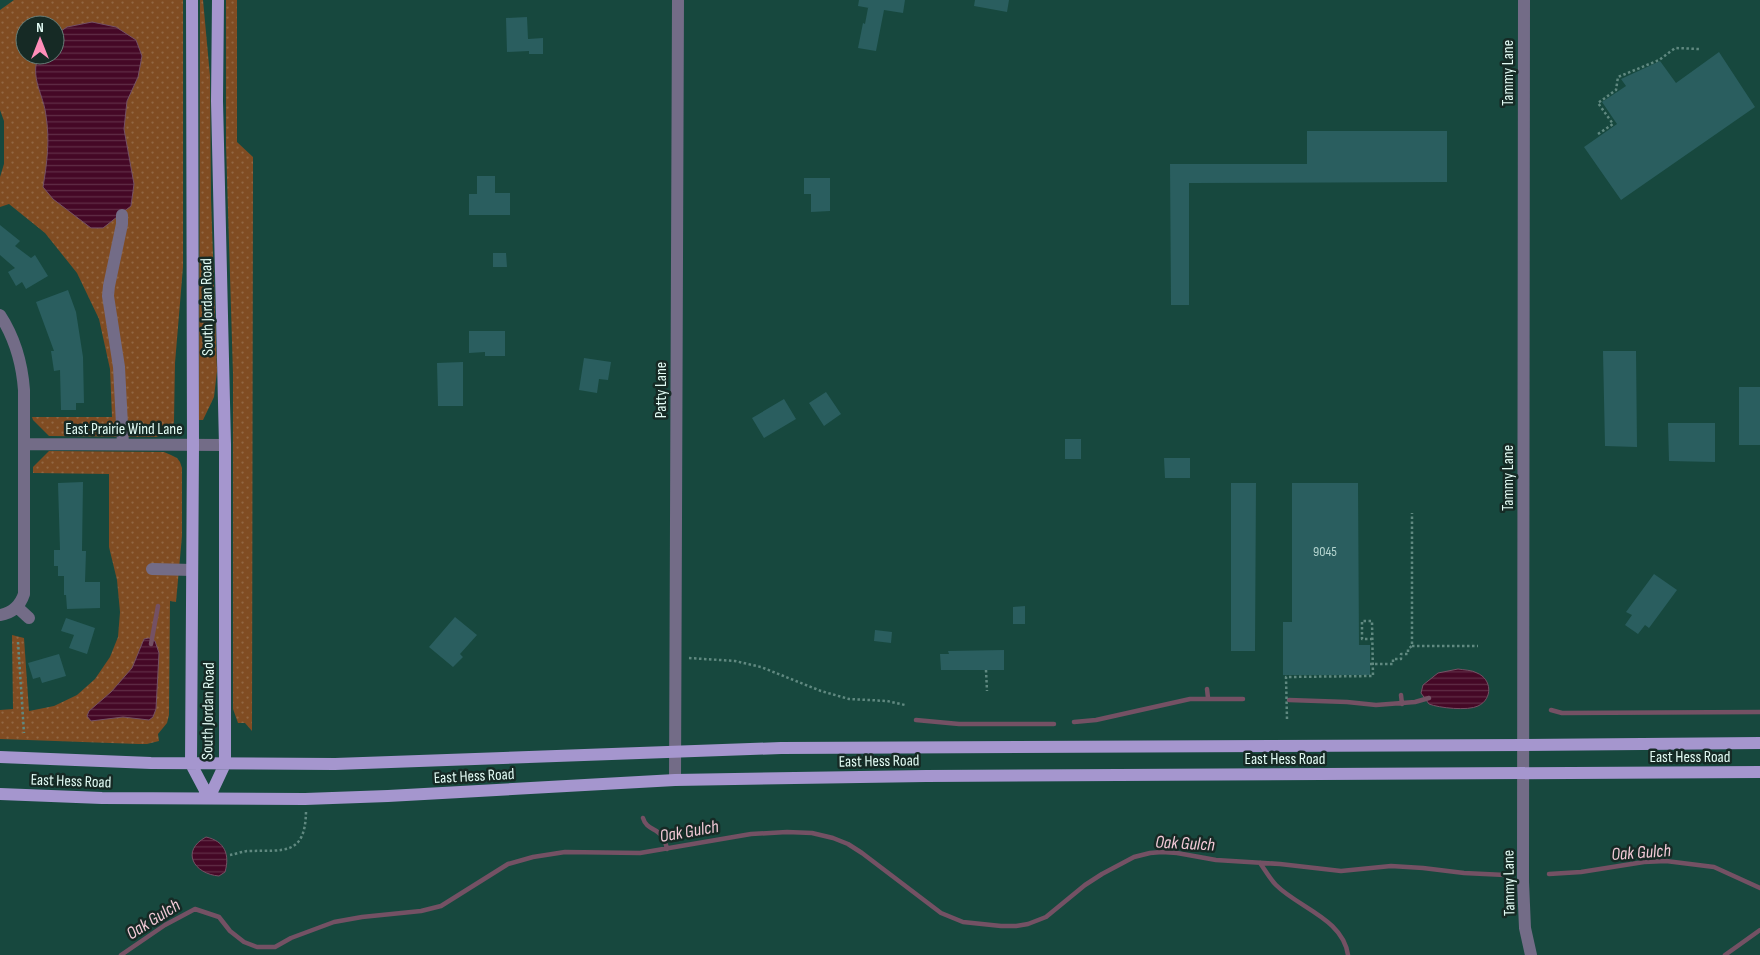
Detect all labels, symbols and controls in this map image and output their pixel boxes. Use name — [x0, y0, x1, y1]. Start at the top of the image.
north arrow — [15, 15, 65, 65]
text: N — [36, 19, 44, 36]
street label: Tammy Lane — [1499, 40, 1518, 106]
street label: South Jordan Road — [197, 258, 218, 356]
street label: Patty Lane — [652, 362, 671, 418]
street label: East Prairie Wind Lane — [65, 420, 183, 439]
street label: Tammy Lane — [1499, 445, 1518, 511]
house number: 9045 — [1313, 543, 1337, 560]
street label: South Jordan Road — [198, 662, 219, 760]
street label: East Hess Road — [1650, 748, 1730, 767]
street label: East Hess Road — [1245, 750, 1325, 769]
street label: East Hess Road — [838, 751, 920, 772]
street label: East Hess Road — [433, 765, 515, 788]
street label: East Hess Road — [30, 771, 112, 792]
water label: Oak Gulch — [658, 816, 721, 847]
water label: Oak Gulch — [1155, 831, 1216, 856]
water label: Oak Gulch — [1611, 840, 1672, 865]
street label: Tammy Lane — [1499, 850, 1520, 916]
water label: Oak Gulch — [122, 894, 185, 944]

